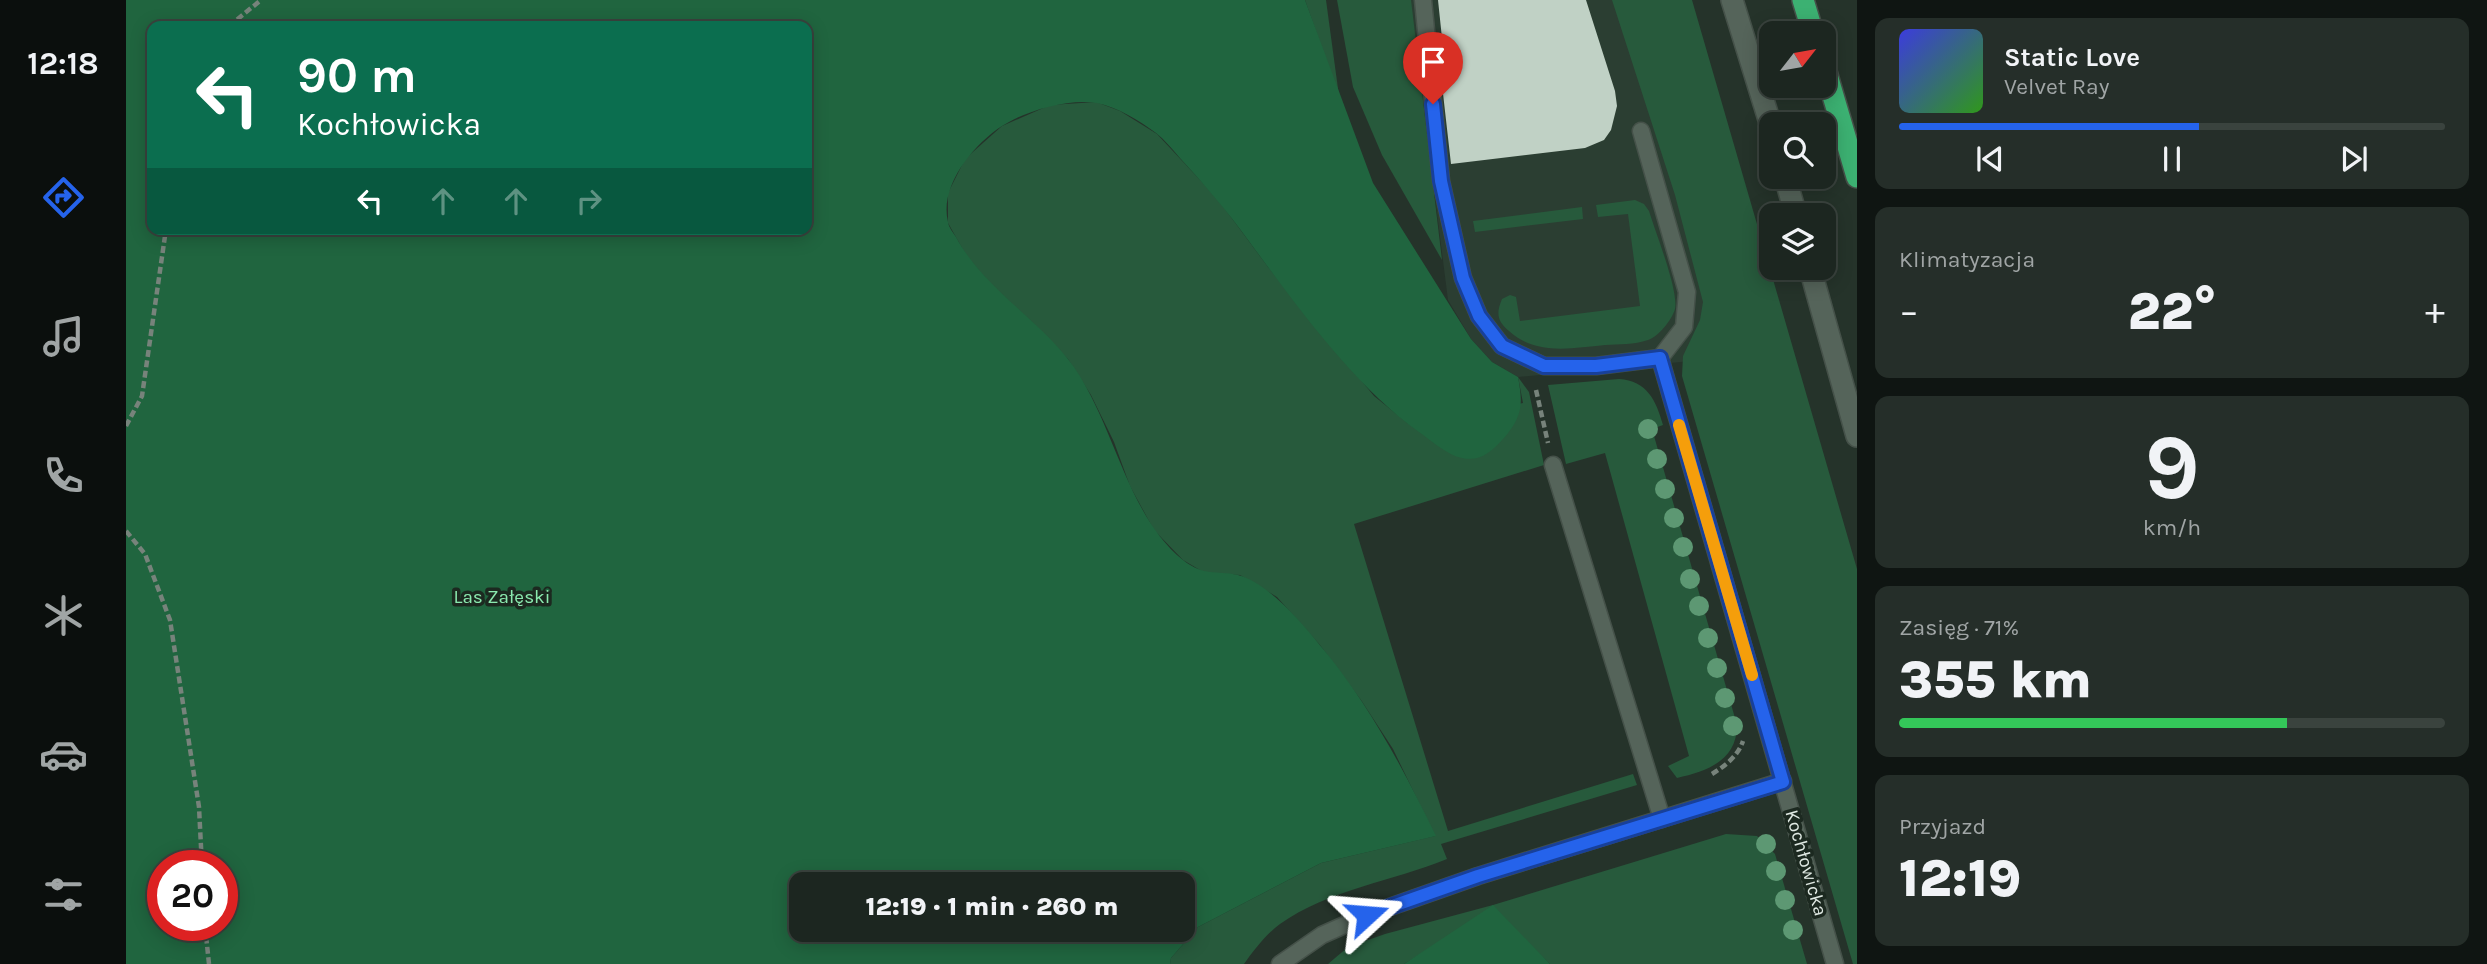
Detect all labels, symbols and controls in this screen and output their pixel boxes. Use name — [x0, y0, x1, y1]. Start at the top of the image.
north arrow — [1759, 21, 1836, 98]
map controls — [1759, 21, 1836, 280]
pin — [1403, 32, 1463, 104]
text: Static Love — [2004, 42, 2140, 73]
icon: arrive — [1414, 43, 1452, 81]
text: 12:18 — [27, 45, 99, 82]
text: 90 m — [297, 47, 417, 104]
icon: left — [182, 49, 273, 140]
text: Velvet Ray — [2004, 73, 2109, 100]
text: Kochłowicka — [297, 106, 481, 143]
button: search — [1759, 112, 1836, 189]
icon: previous — [1971, 140, 2009, 178]
icon: pause — [2153, 140, 2191, 178]
icon: next — [2335, 140, 2373, 178]
icon: directions — [39, 173, 88, 222]
icon: left — [351, 182, 389, 220]
icon: ahead — [424, 182, 462, 220]
icon: ahead — [497, 182, 535, 220]
icon: right — [570, 182, 608, 220]
button: layers — [1759, 203, 1836, 280]
text: Klimatyzacja — [1899, 246, 2035, 273]
text: 22° — [2128, 281, 2216, 342]
text: − — [1899, 289, 1919, 334]
text: + — [2425, 289, 2445, 334]
icon: music — [39, 312, 88, 361]
text: 9 — [2144, 415, 2200, 521]
icon: phone — [39, 451, 88, 500]
text: km/h — [2143, 514, 2201, 541]
park label: Las Załęski — [454, 586, 550, 608]
icon: climate — [39, 591, 88, 640]
text: Zasięg · 71% — [1899, 614, 2019, 641]
text: 355 km — [1899, 649, 2092, 710]
icon: car — [39, 730, 88, 779]
street label: Kochłowicka — [1780, 807, 1832, 919]
text: Przyjazd — [1899, 813, 1986, 840]
text: 12:19 — [1899, 848, 2021, 909]
speed limit sign: 20 — [147, 850, 238, 941]
icon: filters — [39, 870, 88, 919]
position arrow — [1330, 878, 1404, 952]
text: 12:19 · 1 min · 260 m — [865, 891, 1119, 922]

